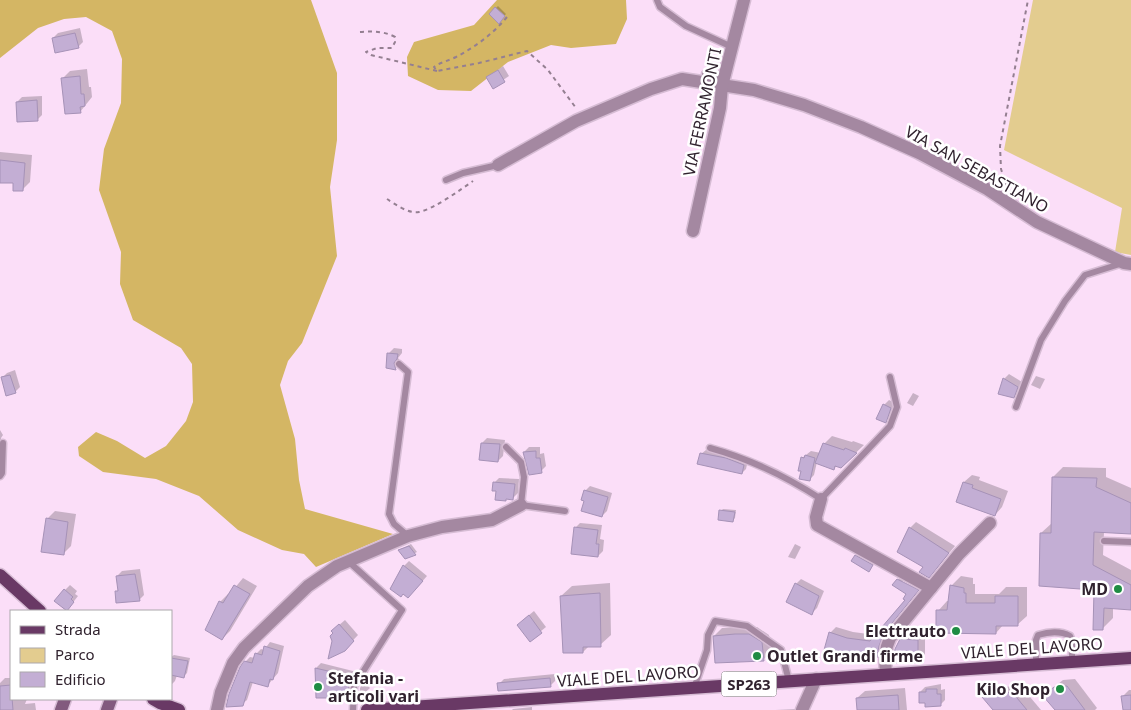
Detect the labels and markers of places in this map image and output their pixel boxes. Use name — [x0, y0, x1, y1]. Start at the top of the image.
place label: MD — [1081, 578, 1108, 600]
marker: MD — [1112, 583, 1124, 595]
place label: Elettrauto — [865, 620, 946, 642]
marker: Elettrauto — [950, 625, 962, 637]
place label: Outlet Grandi firme — [767, 645, 923, 667]
marker: Outlet Grandi firme — [751, 650, 763, 662]
place label: Stefania - articoli vari — [328, 667, 419, 707]
place label: Kilo Shop — [976, 678, 1050, 700]
marker: Stefania - articoli vari — [312, 681, 324, 693]
marker: Kilo Shop — [1054, 683, 1066, 695]

